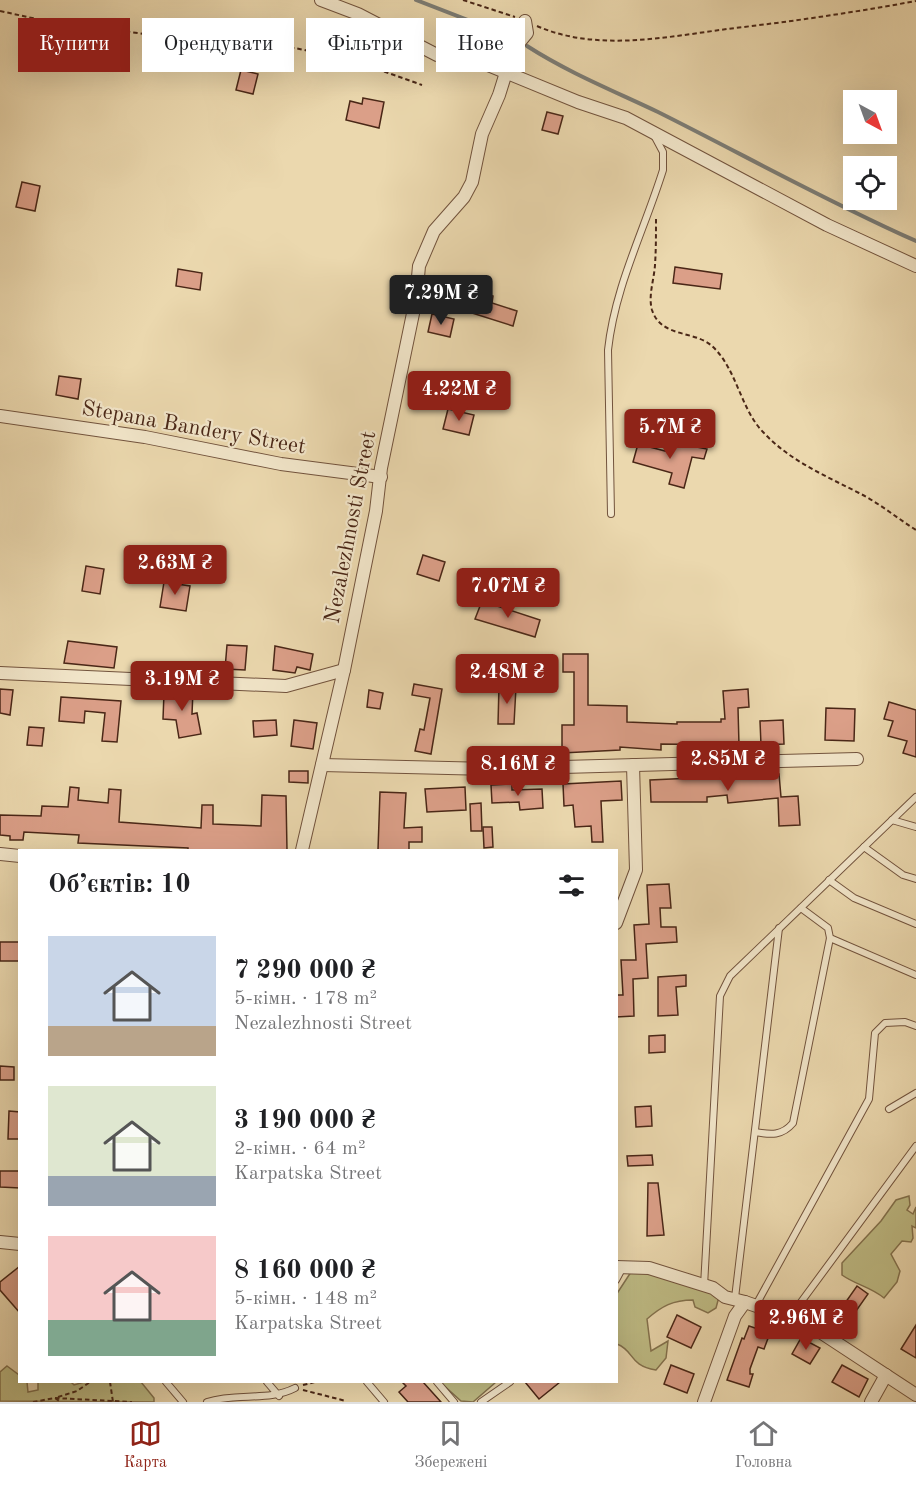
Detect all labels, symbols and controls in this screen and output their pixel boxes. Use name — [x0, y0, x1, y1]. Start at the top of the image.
chip: Купити — [18, 18, 130, 72]
chip: Орендувати — [142, 18, 294, 72]
chip: Фільтри — [306, 18, 424, 72]
chip: Нове — [436, 18, 525, 72]
north arrow — [843, 90, 897, 144]
map controls — [843, 90, 897, 210]
button: locate — [843, 156, 897, 210]
pin: 7.29M ₴ — [386, 275, 496, 326]
text: 7.29M ₴ — [404, 284, 478, 304]
pin: 4.22M ₴ — [404, 371, 514, 422]
text: 4.22M ₴ — [422, 380, 496, 400]
street label: Stepana Bandery Street — [80, 397, 307, 459]
pin: 5.7M ₴ — [621, 409, 719, 460]
text: 5.7M ₴ — [638, 418, 702, 438]
street label: Nezalezhnosti Street — [321, 429, 380, 626]
pin: 2.63M ₴ — [120, 545, 230, 596]
text: 2.63M ₴ — [138, 554, 212, 574]
pin: 7.07M ₴ — [453, 568, 563, 619]
text: 7.07M ₴ — [471, 577, 545, 597]
pin: 2.48M ₴ — [452, 654, 562, 705]
pin: 3.19M ₴ — [127, 661, 237, 712]
text: 2.48M ₴ — [470, 663, 544, 683]
text: 3.19M ₴ — [145, 670, 219, 690]
pin: 2.85M ₴ — [673, 741, 783, 792]
pin: 8.16M ₴ — [463, 746, 573, 797]
text: 2.85M ₴ — [691, 750, 765, 770]
text: 8.16M ₴ — [481, 755, 555, 775]
icon: filters — [555, 869, 588, 902]
text: Об’єктів: 10 — [48, 872, 190, 898]
text: 7 290 000 ₴ — [234, 958, 376, 984]
icon: home — [96, 960, 168, 1032]
text: 5-кімн. · 178 m² — [234, 989, 377, 1009]
text: Nezalezhnosti Street — [234, 1014, 412, 1034]
text: 3 190 000 ₴ — [234, 1108, 376, 1134]
icon: home — [96, 1110, 168, 1182]
text: 2-кімн. · 64 m² — [234, 1139, 366, 1159]
text: Karpatska Street — [234, 1164, 382, 1184]
text: 8 160 000 ₴ — [234, 1258, 376, 1284]
icon: home — [96, 1260, 168, 1332]
text: 5-кімн. · 148 m² — [234, 1289, 377, 1309]
pin: 2.96M ₴ — [751, 1300, 861, 1351]
text: 2.96M ₴ — [769, 1309, 843, 1329]
text: Karpatska Street — [234, 1314, 382, 1334]
tab: Карта — [124, 1417, 167, 1473]
tab: Збережені — [414, 1417, 487, 1473]
tab: Головна — [735, 1417, 792, 1473]

